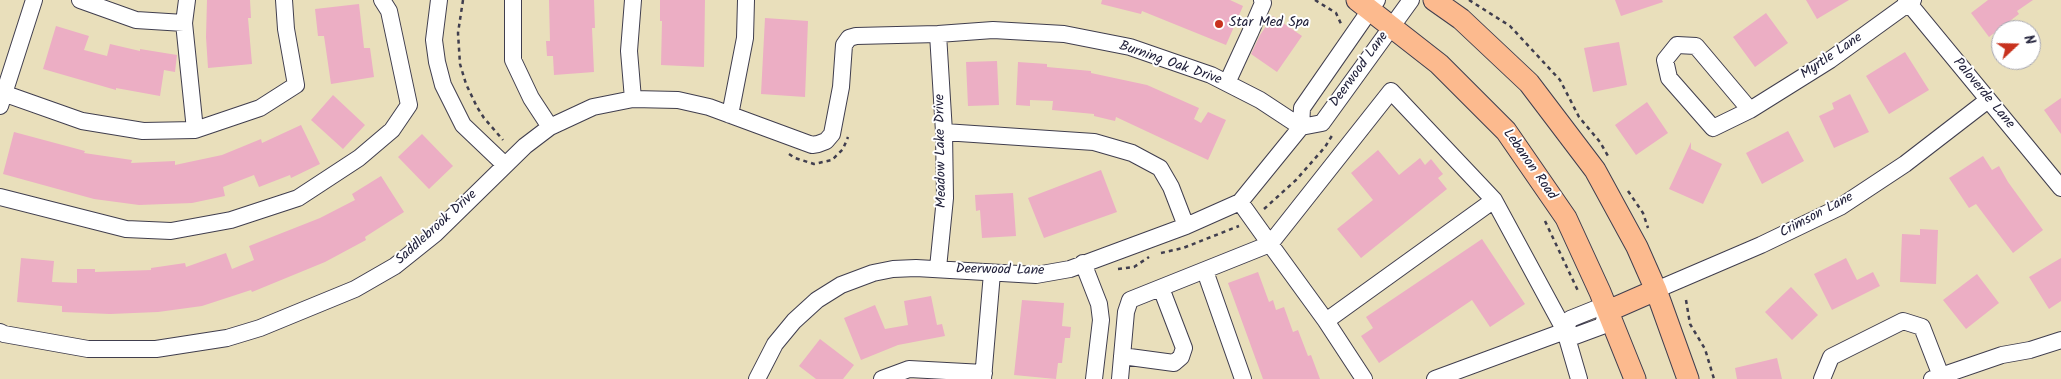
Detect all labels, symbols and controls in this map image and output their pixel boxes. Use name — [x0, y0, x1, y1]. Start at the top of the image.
place label: Star Med Spa — [1229, 16, 1309, 32]
marker: Star Med Spa — [1213, 18, 1225, 30]
north arrow — [1991, 20, 2041, 70]
street label: Deerwood Lane — [1327, 29, 1393, 111]
street label: Myrtle Lane — [1798, 30, 1866, 84]
text: N — [2017, 32, 2041, 48]
street label: Burning Oak Drive — [1117, 39, 1223, 89]
street label: Paloverde Lane — [1948, 55, 2018, 133]
street label: Meadow Lake Drive — [933, 94, 951, 208]
street label: Lebanon Road — [1498, 126, 1560, 204]
street label: Saddlebrook Drive — [393, 187, 481, 269]
street label: Crimson Lane — [1777, 190, 1857, 242]
street label: Deerwood Lane — [955, 262, 1045, 280]

